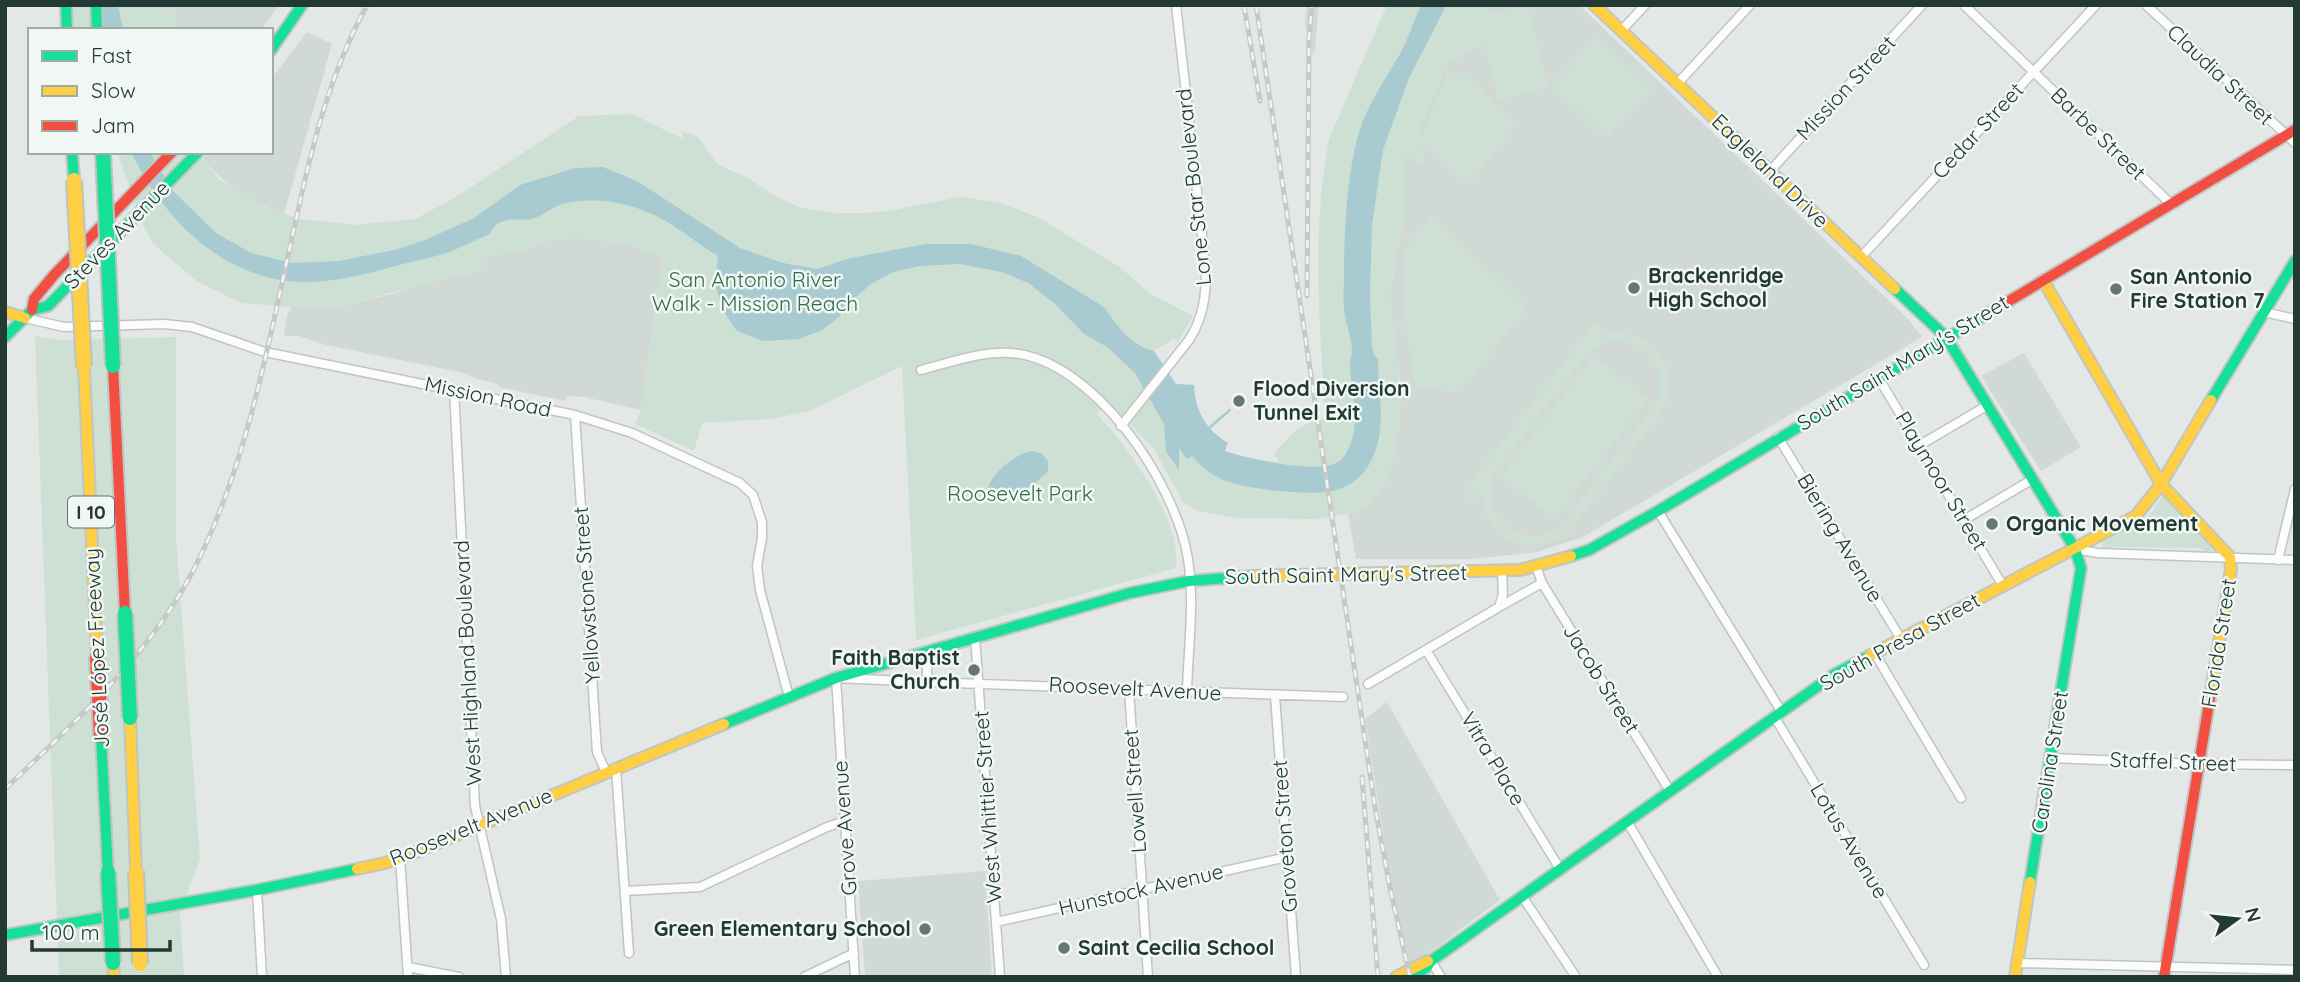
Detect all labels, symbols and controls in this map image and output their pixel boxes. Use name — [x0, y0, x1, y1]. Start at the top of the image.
street label: Claudia Street — [2162, 18, 2279, 130]
legend — [28, 28, 273, 154]
street label: Mission Street — [1790, 29, 1900, 145]
text: Fast — [91, 42, 132, 68]
text: Slow — [91, 77, 136, 103]
street label: Cedar Street — [1926, 77, 2028, 184]
street label: Barbe Street — [2046, 81, 2152, 185]
street label: Lone Star Boulevard — [1170, 87, 1216, 287]
street label: Eagleland Drive — [1707, 108, 1835, 233]
text: Jam — [91, 112, 135, 138]
street label: Steves Avenue — [58, 175, 175, 294]
place label: Brackenridge High School — [1648, 262, 1784, 312]
place label: San Antonio Fire Station 7 — [2130, 263, 2265, 313]
park label: San Antonio River Walk - Mission Reach — [652, 266, 858, 316]
marker: Brackenridge High School — [1626, 280, 1642, 296]
marker: San Antonio Fire Station 7 — [2108, 281, 2124, 297]
street label: South Saint Mary's Street — [1792, 289, 2013, 436]
street label: Mission Road — [423, 370, 554, 422]
place label: Flood Diversion Tunnel Exit — [1253, 375, 1409, 425]
marker: Flood Diversion Tunnel Exit — [1231, 393, 1247, 409]
street label: Playmoor Street — [1890, 406, 1994, 555]
street label: Biering Avenue — [1792, 468, 1889, 606]
park label: Roosevelt Park — [947, 480, 1093, 506]
road number: I 10 — [68, 496, 114, 527]
street label: Yellowstone Street — [567, 506, 605, 684]
place label: Organic Movement — [2006, 510, 2199, 536]
marker: Organic Movement — [1984, 516, 2000, 532]
street label: West Highland Boulevard — [448, 539, 486, 787]
street label: José López Freeway — [78, 548, 114, 749]
street label: South Saint Mary's Street — [1225, 559, 1467, 589]
street label: Florida Street — [2195, 576, 2241, 709]
street label: South Presa Street — [1815, 586, 1984, 696]
street label: Jacob Street — [1558, 619, 1646, 738]
place label: Faith Baptist Church — [831, 644, 960, 694]
marker: Faith Baptist Church — [966, 662, 982, 678]
street label: Roosevelt Avenue — [1048, 670, 1222, 706]
street label: Carolina Street — [2025, 689, 2073, 835]
street label: Vitra Place — [1456, 707, 1532, 810]
street label: West Whittier Street — [967, 710, 1007, 904]
street label: Lowell Street — [1117, 728, 1151, 854]
street label: Staffel Street — [2109, 746, 2237, 776]
street label: Groveton Street — [1266, 759, 1302, 913]
street label: Grove Avenue — [826, 760, 862, 896]
street label: Lotus Avenue — [1805, 778, 1895, 903]
street label: Roosevelt Avenue — [385, 782, 556, 871]
street label: Hunstock Avenue — [1056, 857, 1226, 921]
north arrow — [2202, 884, 2272, 954]
text: N — [2240, 905, 2267, 924]
scale bar — [32, 908, 170, 952]
place label: Green Elementary School — [654, 915, 911, 941]
text: 100 m — [42, 919, 100, 945]
marker: Green Elementary School — [917, 921, 933, 937]
place label: Saint Cecilia School — [1078, 934, 1274, 960]
marker: Saint Cecilia School — [1056, 940, 1072, 956]

